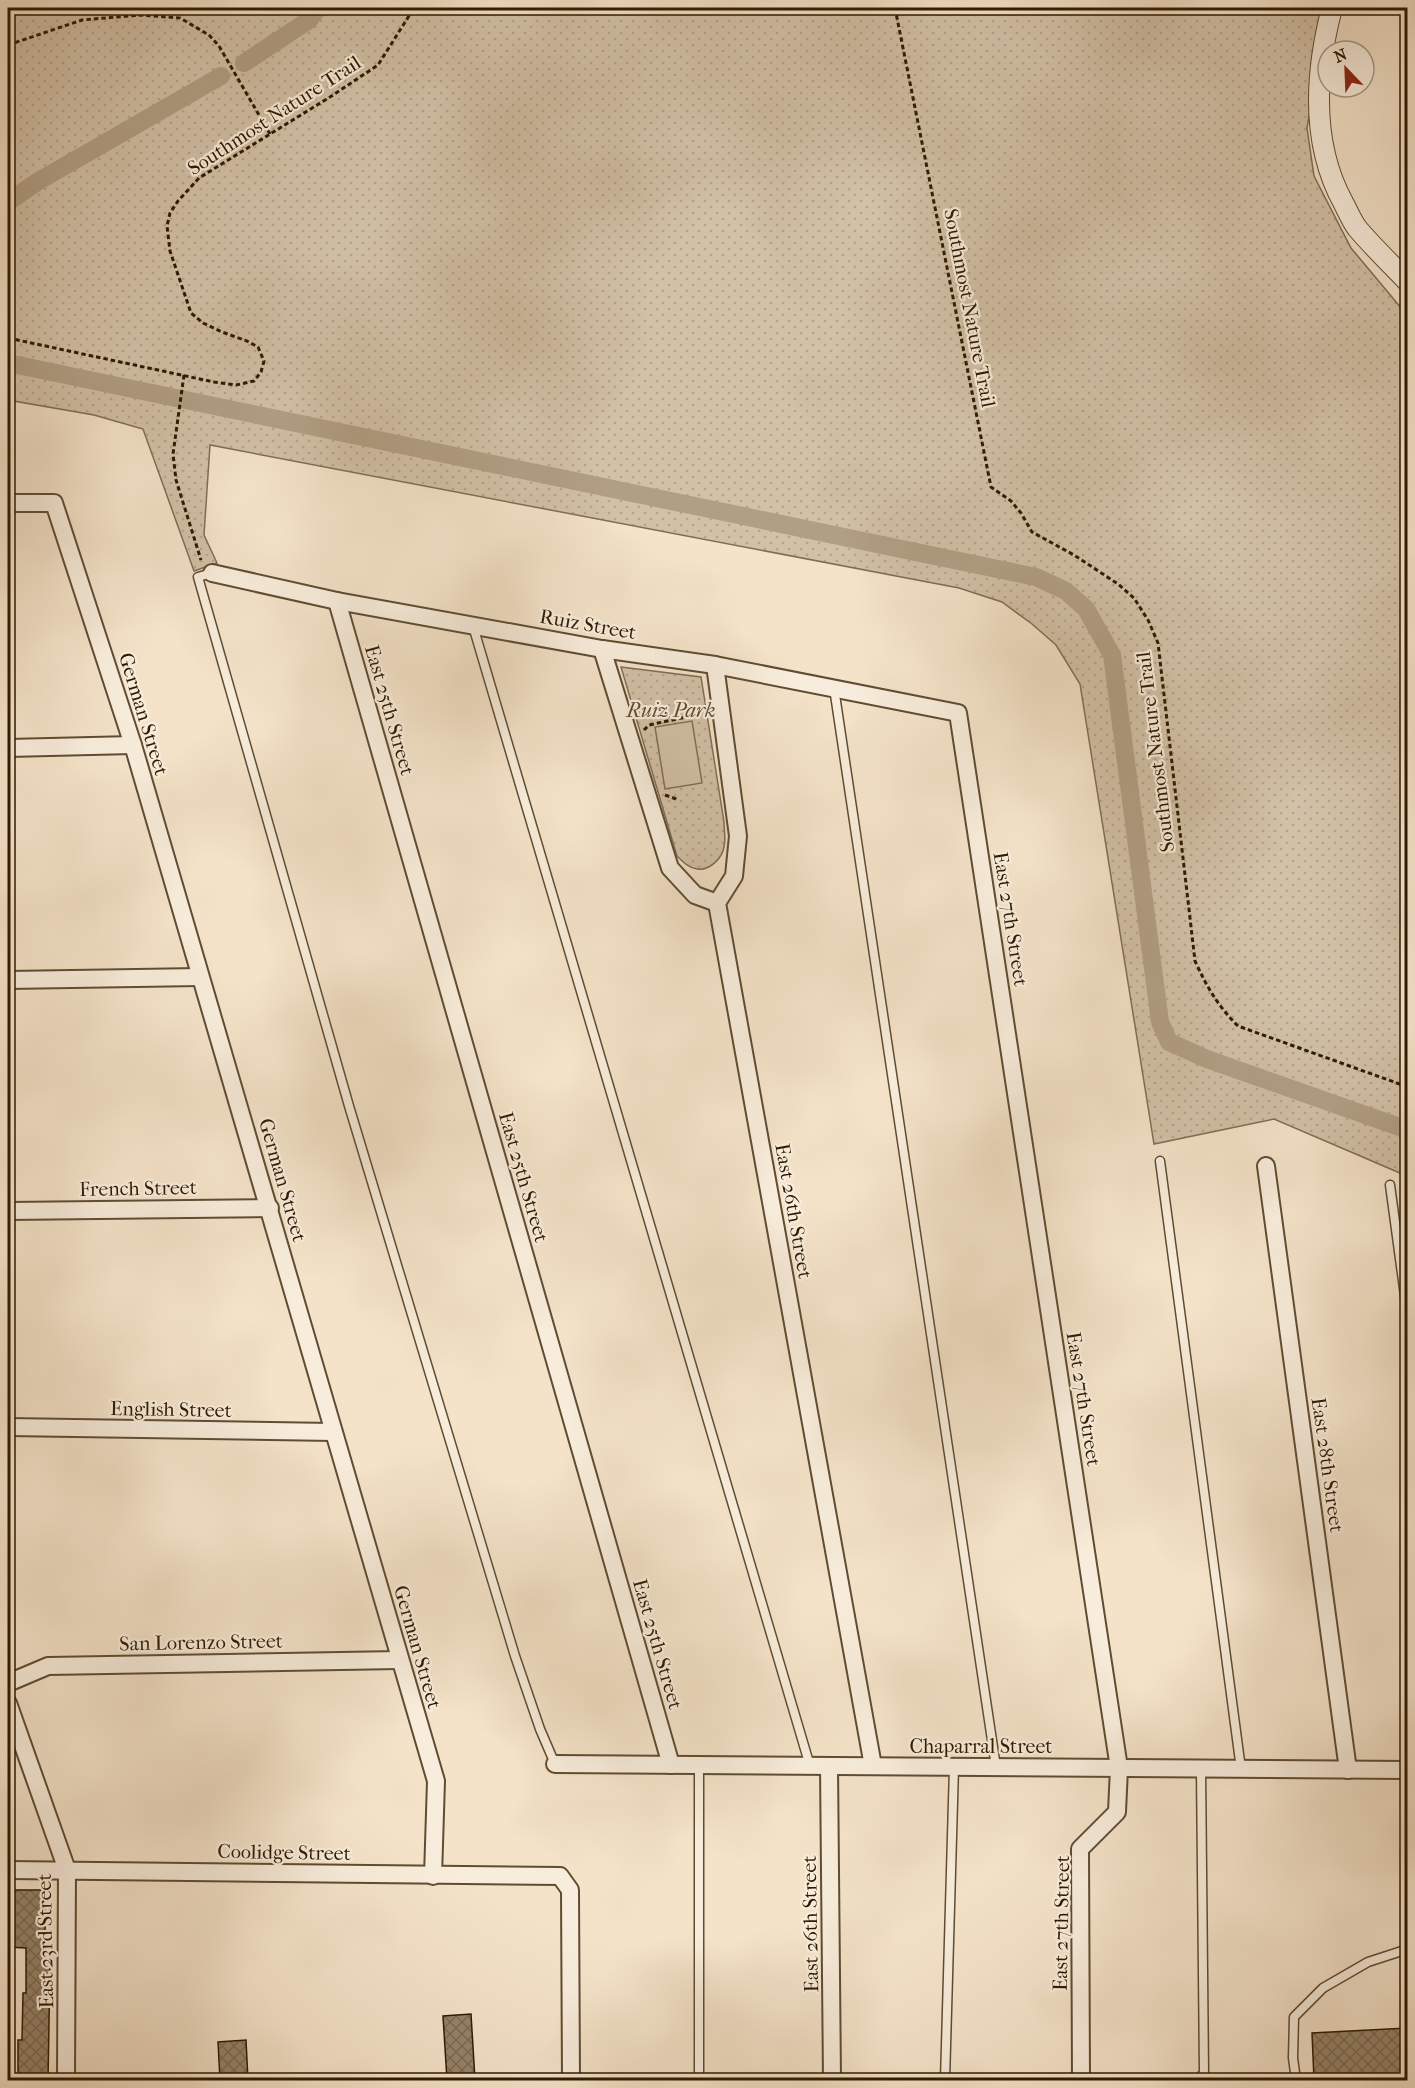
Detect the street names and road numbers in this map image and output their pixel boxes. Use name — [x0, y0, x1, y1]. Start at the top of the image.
street label: Southmost Nature Trail — [183, 51, 366, 180]
street label: Southmost Nature Trail — [939, 207, 1000, 410]
street label: Ruiz Street — [538, 605, 638, 644]
street label: East 25th Street — [360, 642, 419, 778]
street label: German Street — [114, 650, 173, 778]
street label: Southmost Nature Trail — [1132, 650, 1179, 853]
street label: East 27th Street — [989, 850, 1032, 988]
street label: East 25th Street — [494, 1109, 553, 1245]
street label: German Street — [254, 1116, 311, 1244]
street label: East 26th Street — [770, 1142, 817, 1280]
street label: French Street — [79, 1176, 197, 1201]
street label: East 27th Street — [1062, 1330, 1105, 1468]
street label: East 28th Street — [1307, 1396, 1348, 1534]
street label: English Street — [110, 1397, 232, 1422]
street label: East 25th Street — [628, 1576, 687, 1712]
street label: German Street — [389, 1583, 446, 1711]
street label: San Lorenzo Street — [119, 1630, 283, 1655]
street label: Chaparral Street — [910, 1735, 1052, 1758]
street label: Coolidge Street — [217, 1840, 351, 1865]
street label: East 26th Street — [798, 1855, 823, 1993]
street label: East 27th Street — [1049, 1855, 1074, 1991]
street label: East 23rd Street — [33, 1873, 58, 2009]

